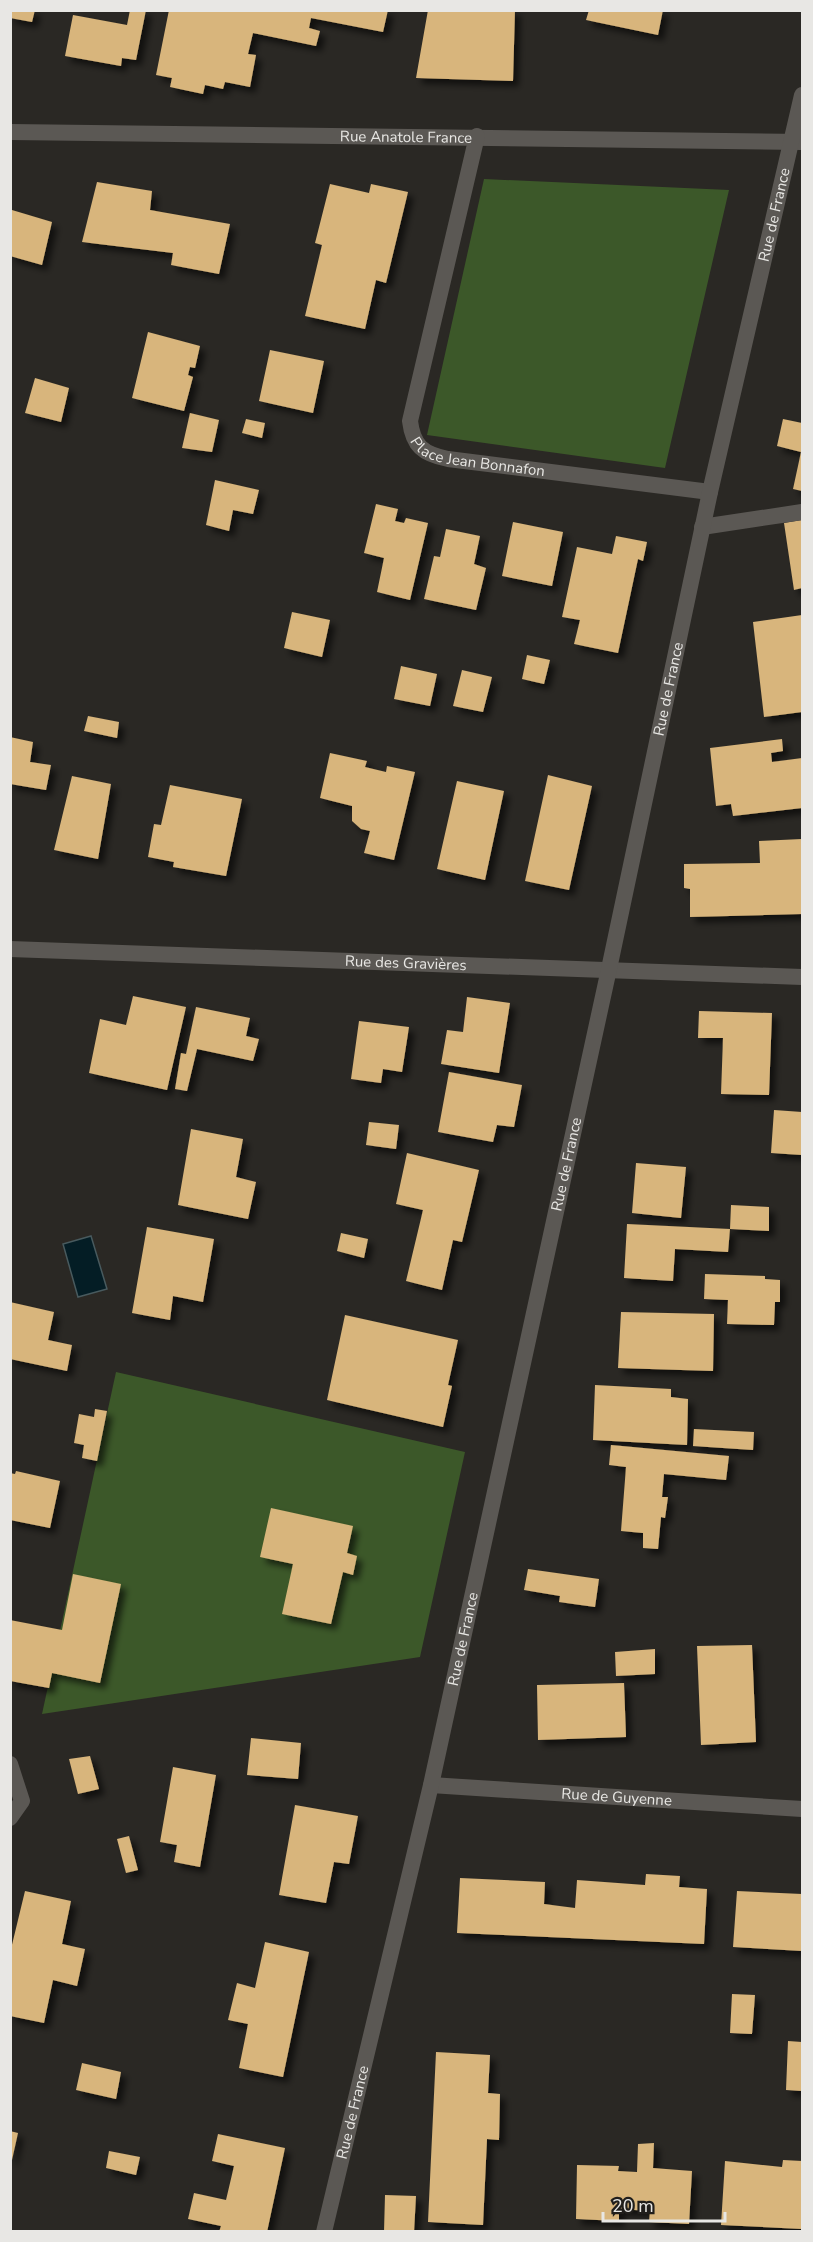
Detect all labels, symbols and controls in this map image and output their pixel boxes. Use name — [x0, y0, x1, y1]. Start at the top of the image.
street label: Rue Anatole France — [340, 126, 472, 148]
street label: Rue de France — [754, 166, 795, 264]
street label: Place Jean Bonnafon — [406, 433, 546, 481]
street label: Rue de France — [649, 640, 688, 738]
street label: Rue des Gravières — [344, 951, 467, 975]
street label: Rue de France — [546, 1115, 586, 1213]
street label: Rue de France — [443, 1590, 483, 1688]
street label: Rue de Guyenne — [561, 1783, 673, 1811]
street label: Rue de France — [332, 2064, 373, 2161]
scale bar — [603, 2185, 724, 2223]
text: 20 m — [612, 2194, 654, 2218]

